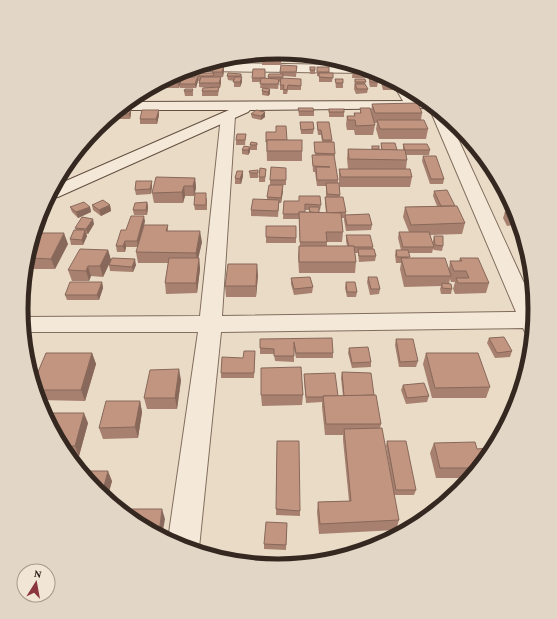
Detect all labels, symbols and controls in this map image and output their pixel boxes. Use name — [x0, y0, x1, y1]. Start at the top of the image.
north arrow — [16, 563, 56, 603]
text: N — [33, 567, 43, 580]

